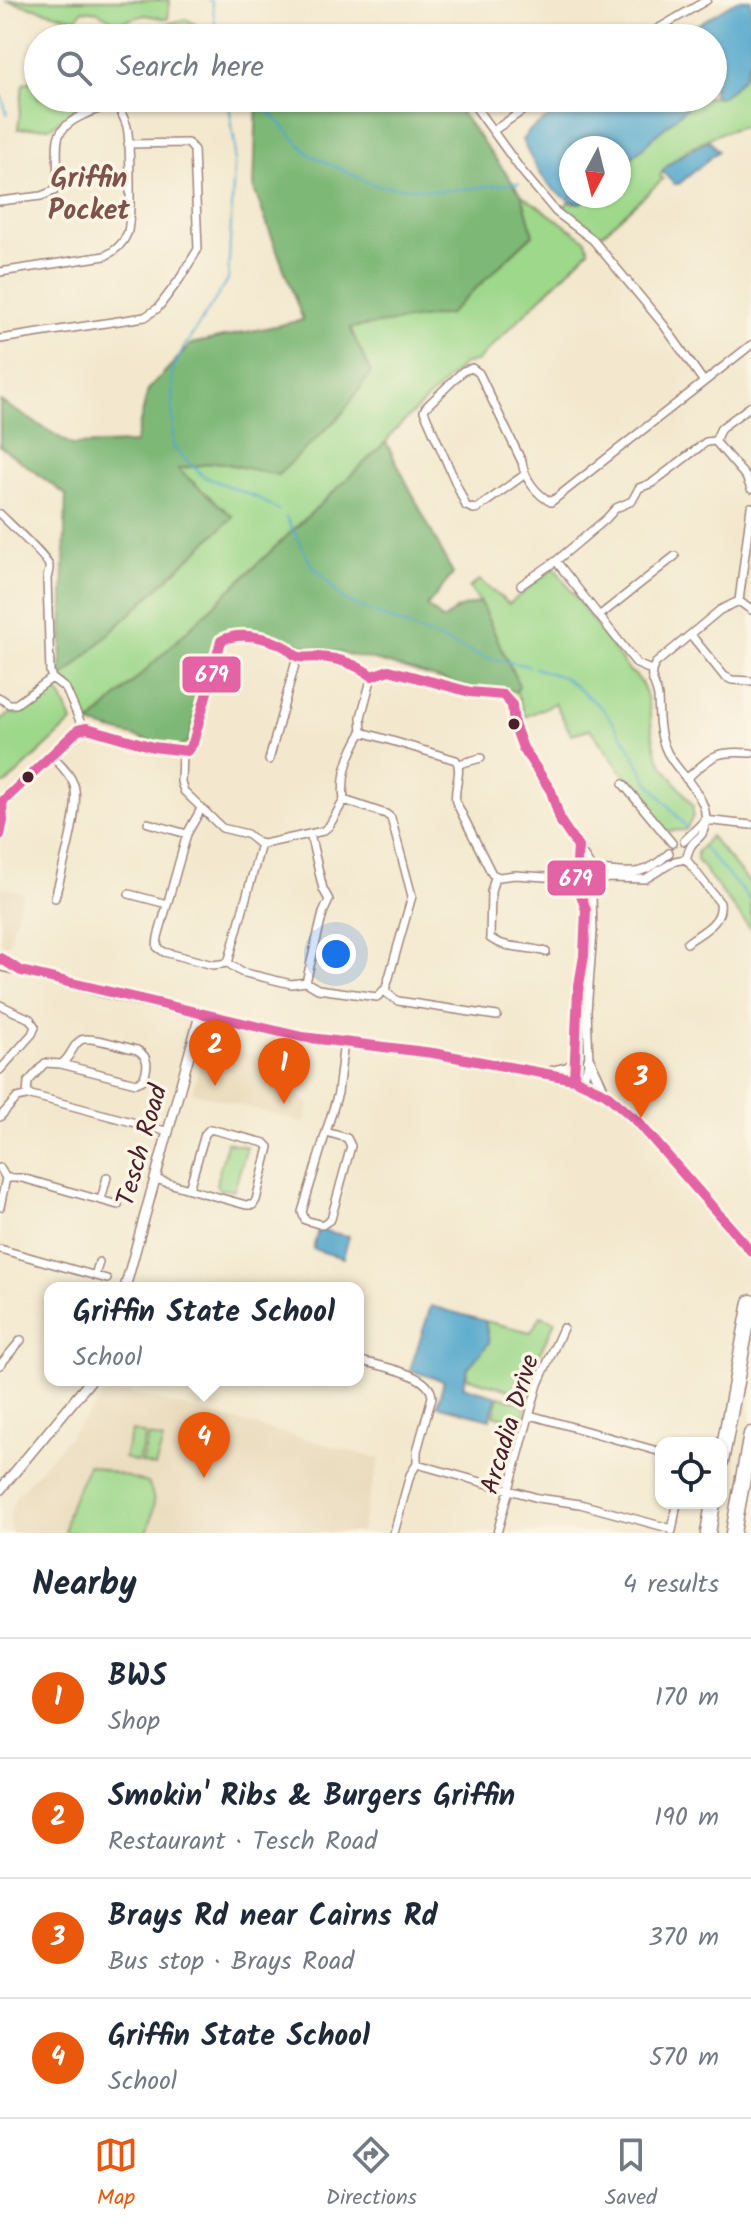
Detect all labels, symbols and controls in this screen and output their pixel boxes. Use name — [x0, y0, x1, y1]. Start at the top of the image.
search box — [24, 24, 727, 112]
text: Search here — [116, 44, 264, 92]
icon: search — [52, 46, 96, 90]
north arrow — [559, 136, 631, 208]
district label: Griffin Pocket — [48, 157, 130, 234]
line badge: 679 — [181, 655, 242, 694]
text: 679 — [195, 659, 229, 694]
unlabelled marker — [506, 716, 522, 732]
unlabelled marker — [20, 769, 36, 785]
line badge: 679 — [546, 859, 607, 897]
text: 679 — [559, 863, 593, 898]
your location — [316, 934, 356, 974]
pin: 2 — [189, 1020, 241, 1086]
pin: 1 — [258, 1038, 310, 1104]
pin: 3 — [615, 1052, 667, 1118]
street label: Tesch Road — [106, 1079, 181, 1211]
popup — [44, 1282, 364, 1386]
text: Griffin State School — [73, 1289, 335, 1337]
text: School — [73, 1337, 142, 1379]
street label: Arcadia Drive — [470, 1349, 552, 1500]
pin: 4 — [178, 1412, 230, 1478]
map controls — [655, 1437, 727, 1509]
button: locate — [655, 1437, 727, 1509]
text: Nearby — [32, 1558, 137, 1612]
text: 4 results — [623, 1564, 719, 1606]
text: BWS — [108, 1653, 167, 1701]
text: 1 — [54, 1677, 62, 1719]
text: 170 m — [655, 1677, 719, 1719]
text: Shop — [108, 1701, 160, 1743]
text: Smokin' Ribs & Burgers Griffin — [108, 1773, 515, 1821]
text: 2 — [50, 1797, 66, 1839]
text: 190 m — [654, 1797, 719, 1839]
text: Restaurant · Tesch Road — [108, 1821, 377, 1863]
text: Brays Rd near Cairns Rd — [108, 1893, 438, 1941]
text: 3 — [51, 1917, 65, 1959]
text: 370 m — [648, 1917, 719, 1959]
text: Bus stop · Brays Road — [108, 1941, 354, 1983]
text: Griffin State School — [108, 2013, 370, 2061]
text: 4 — [51, 2037, 65, 2079]
text: 570 m — [649, 2037, 719, 2079]
text: School — [108, 2061, 177, 2103]
tab: Map — [94, 2133, 138, 2216]
tab: Directions — [326, 2133, 417, 2216]
tab: Saved — [605, 2133, 657, 2216]

